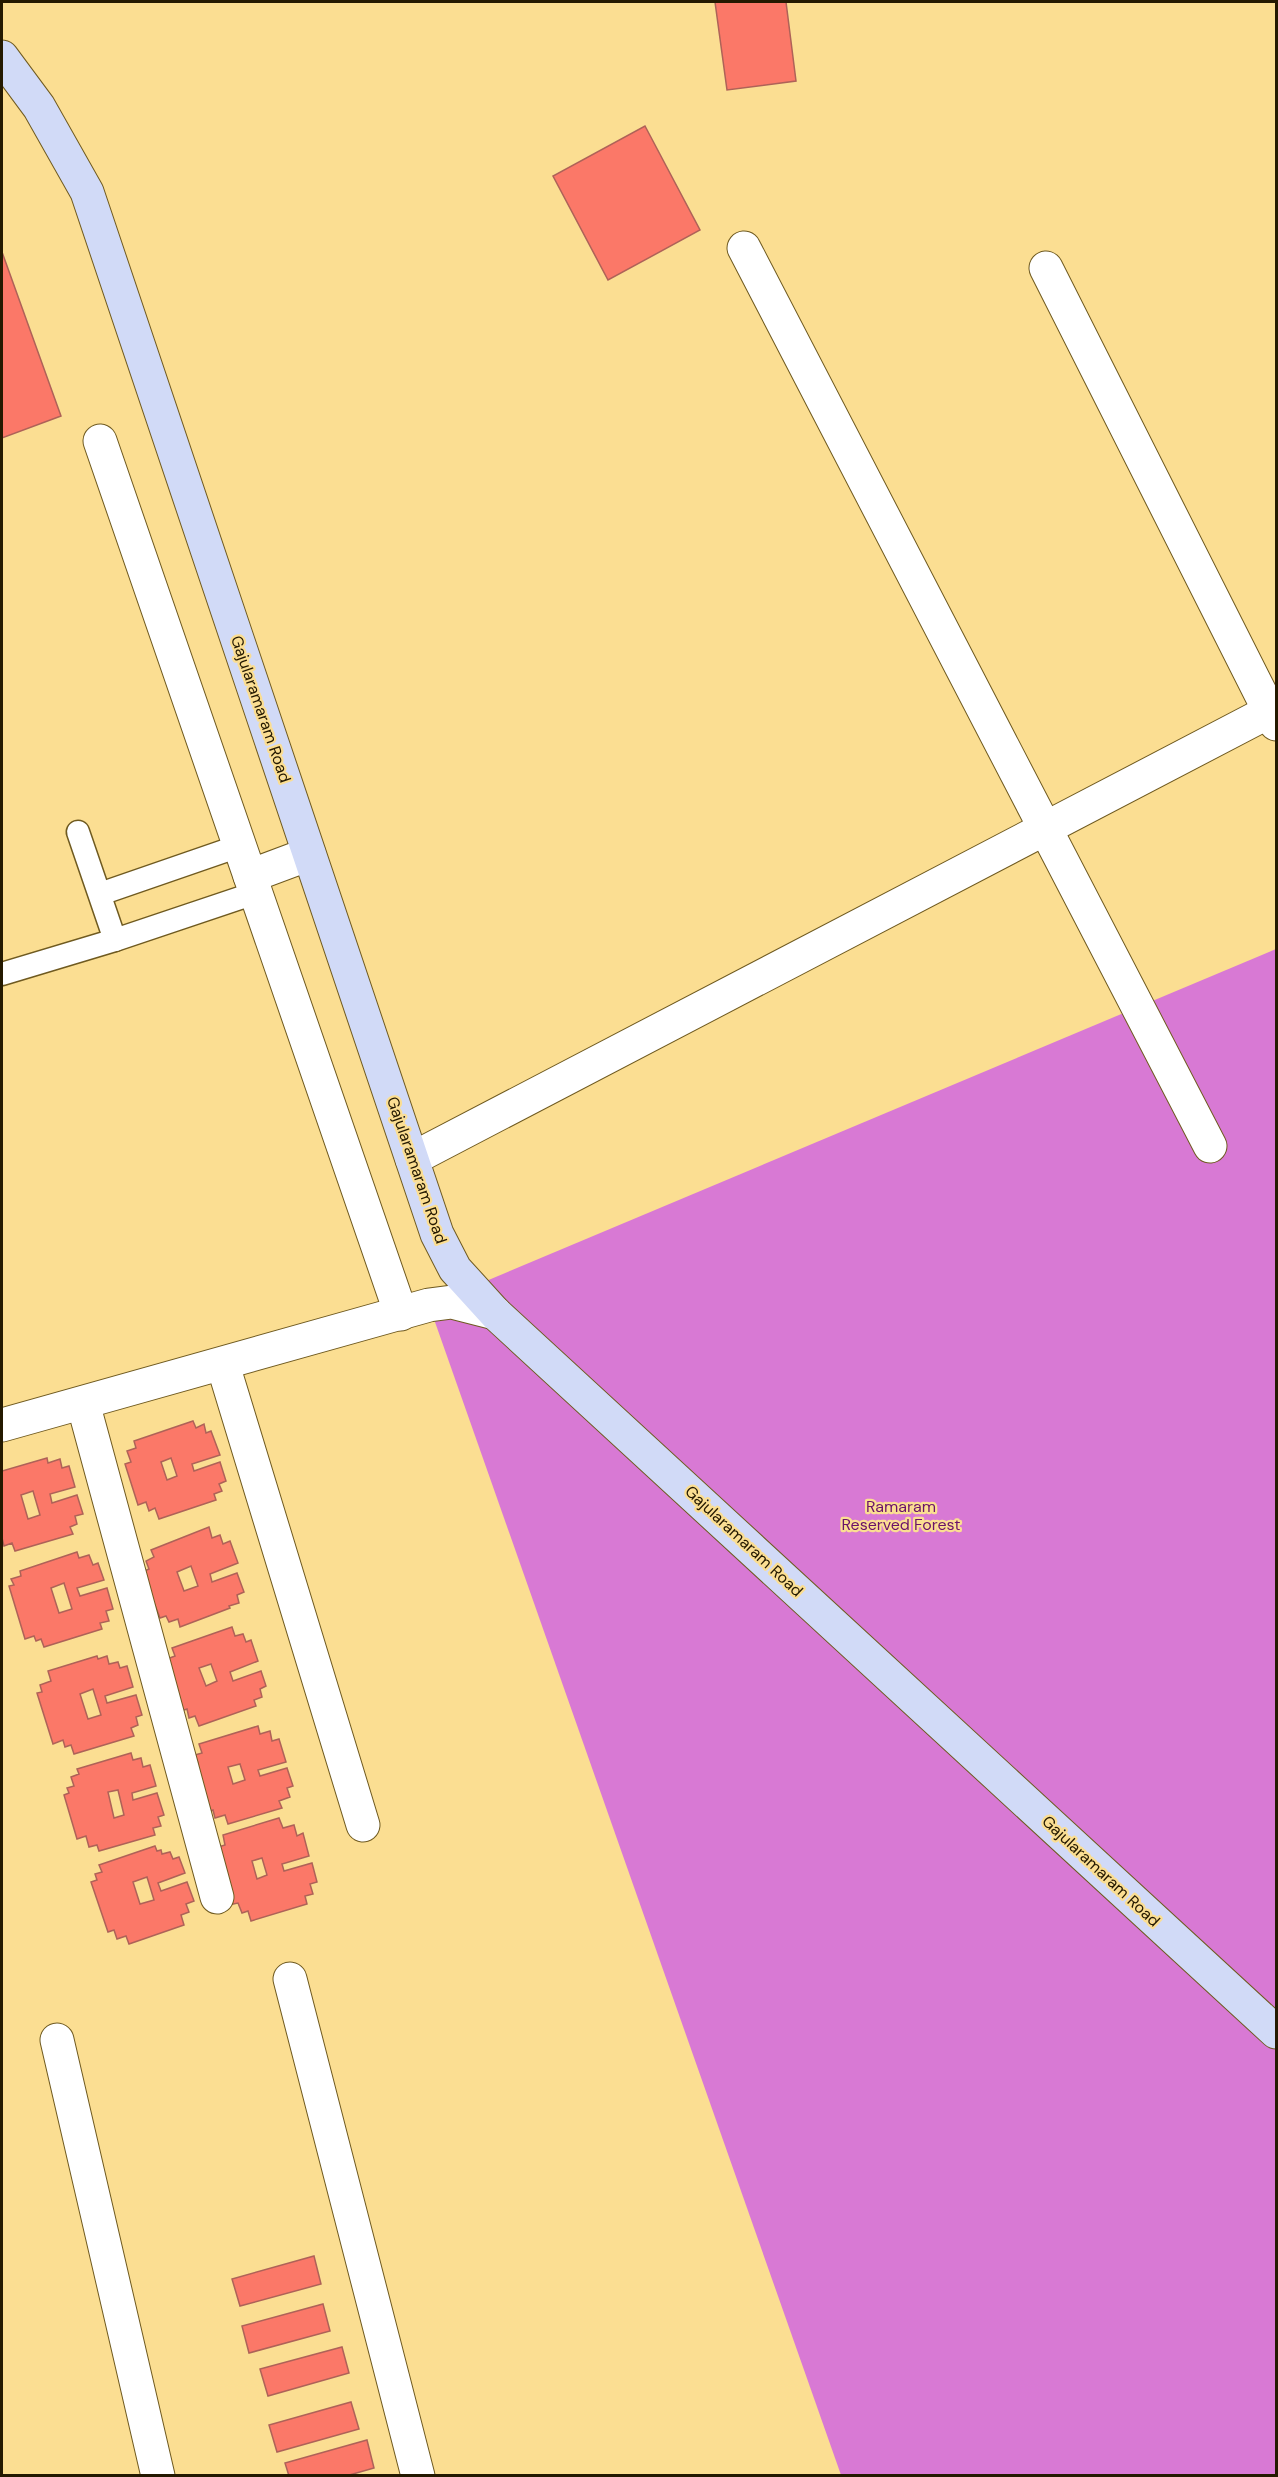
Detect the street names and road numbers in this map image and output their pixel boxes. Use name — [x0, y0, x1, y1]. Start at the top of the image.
street label: Gajularamaram Road — [226, 633, 296, 785]
street label: Gajularamaram Road — [382, 1094, 452, 1246]
street label: Gajularamaram Road — [680, 1481, 808, 1601]
street label: Gajularamaram Road — [1037, 1811, 1165, 1931]

